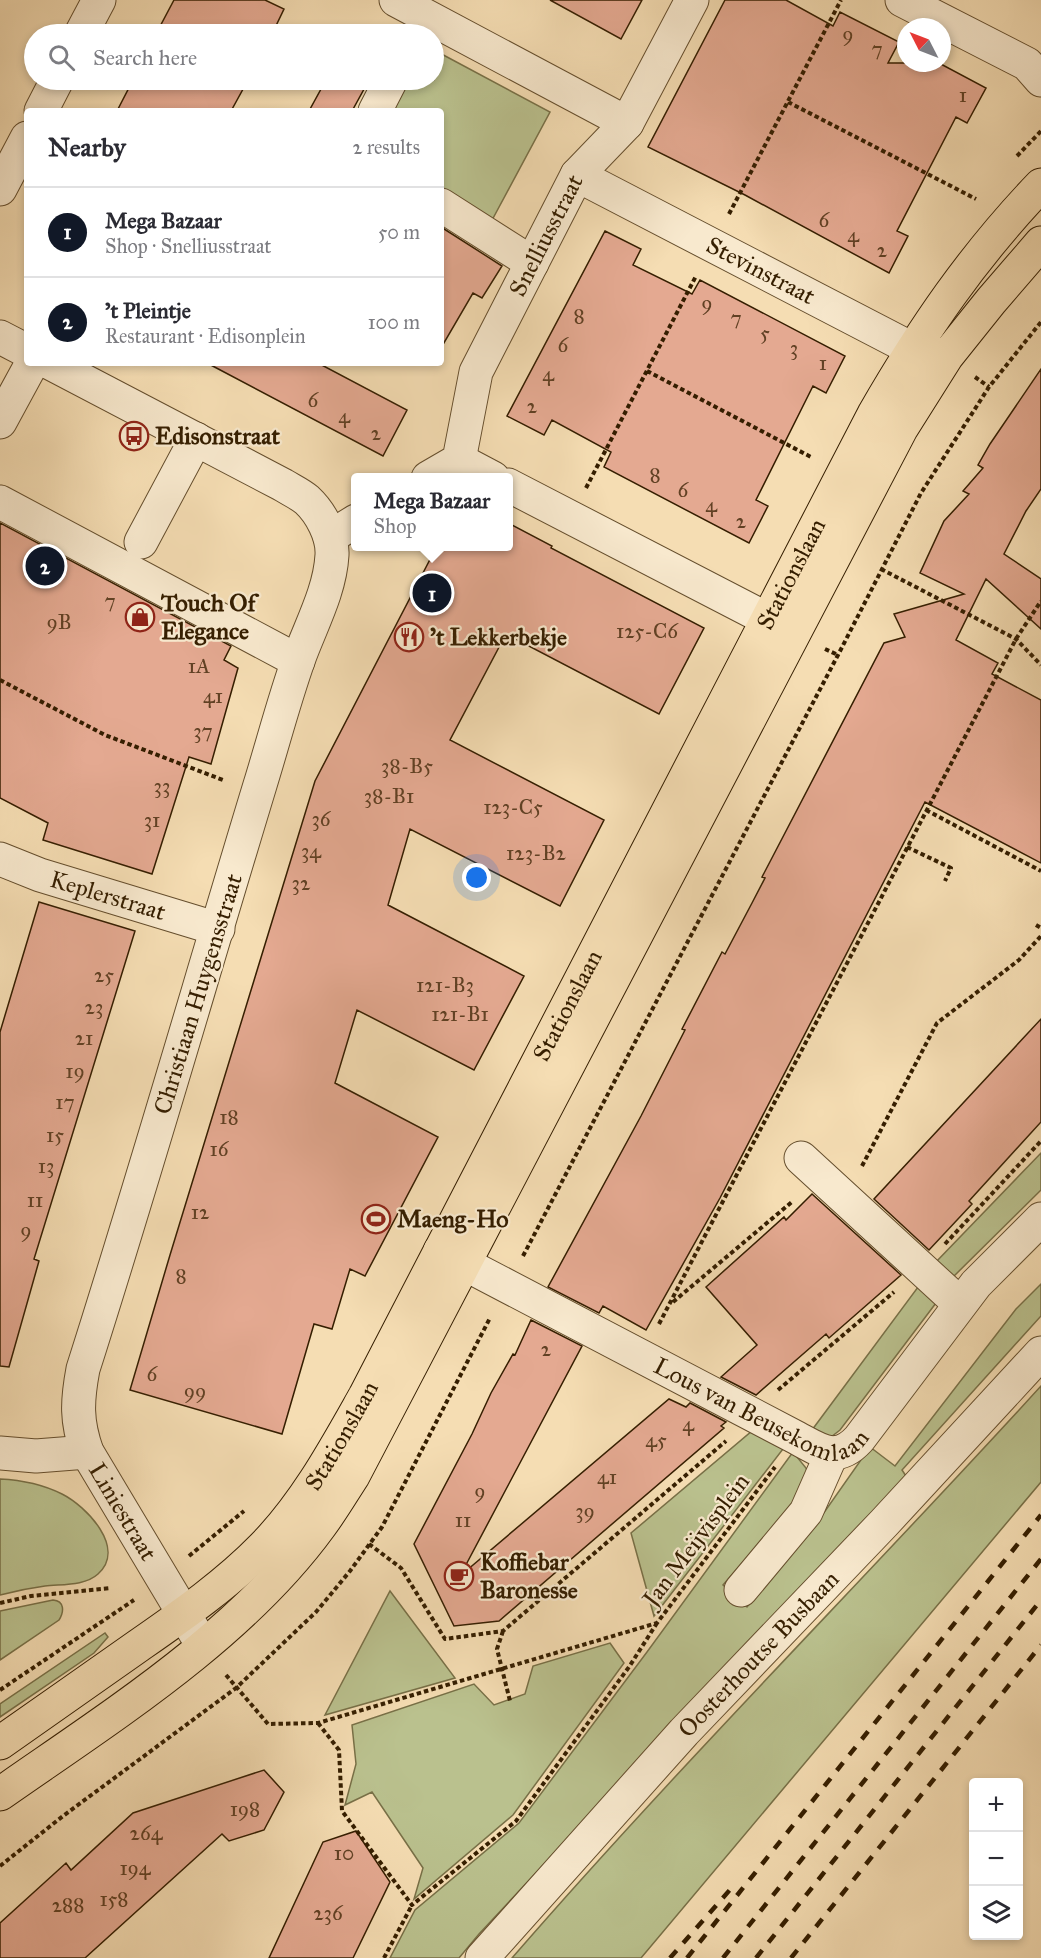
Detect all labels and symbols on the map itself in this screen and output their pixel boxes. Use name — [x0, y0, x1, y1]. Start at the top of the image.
north arrow — [897, 18, 951, 72]
house number: 9 — [842, 21, 854, 47]
house number: 7 — [871, 36, 883, 62]
house number: 1 — [959, 82, 967, 108]
street label: Snelliusstraat — [502, 169, 590, 301]
house number: 6 — [819, 207, 831, 233]
house number: 4 — [847, 222, 860, 248]
street label: Stevinstraat — [701, 230, 821, 311]
house number: 2 — [877, 237, 888, 263]
house number: 9 — [701, 290, 713, 316]
house number: 8 — [573, 303, 585, 329]
house number: 7 — [730, 305, 742, 331]
house number: 5 — [760, 320, 770, 346]
house number: 6 — [558, 332, 570, 358]
house number: 3 — [790, 335, 798, 361]
house number: 1 — [819, 350, 827, 376]
house number: 4 — [542, 361, 555, 387]
house number: 6 — [308, 387, 320, 413]
house number: 2 — [527, 393, 538, 419]
house number: 4 — [338, 403, 351, 429]
bus stop icon: Edisonstraat — [118, 420, 150, 452]
house number: 2 — [371, 420, 382, 446]
place label: Edisonstraat — [155, 421, 280, 451]
house number: 8 — [649, 462, 661, 488]
house number: 6 — [678, 477, 690, 503]
house number: 4 — [705, 492, 718, 518]
house number: 2 — [736, 508, 747, 534]
street label: Stationslaan — [750, 513, 832, 635]
pin: 2 — [26, 544, 64, 588]
pin: 1 — [412, 570, 452, 616]
house number: 7 — [104, 588, 116, 614]
place label: Touch Of Elegance — [160, 588, 259, 646]
shop icon: Touch Of Elegance — [124, 601, 156, 633]
house number: 9B — [46, 609, 72, 635]
house number: 125-C6 — [616, 618, 679, 644]
restaurant icon: 't Lekkerbekje — [393, 621, 425, 653]
place label: 't Lekkerbekje — [430, 622, 567, 652]
house number: 1A — [188, 653, 210, 679]
house number: 41 — [203, 683, 223, 709]
house number: 37 — [193, 718, 213, 744]
house number: 38-B5 — [381, 753, 433, 779]
house number: 33 — [154, 773, 170, 799]
house number: 38-B1 — [364, 783, 414, 809]
house number: 123-C5 — [483, 794, 543, 820]
house number: 36 — [311, 806, 332, 832]
house number: 31 — [144, 807, 160, 833]
house number: 34 — [301, 838, 322, 864]
house number: 123-B2 — [506, 840, 567, 866]
your location — [462, 863, 491, 892]
street label: Keplerstraat — [47, 864, 170, 927]
street label: Christiaan Huygensstraat — [147, 870, 249, 1118]
house number: 32 — [292, 870, 311, 896]
street label: Stationslaan — [526, 945, 609, 1066]
house number: 25 — [94, 962, 114, 988]
house number: 121-B3 — [416, 972, 474, 998]
house number: 23 — [85, 994, 103, 1020]
house number: 121-B1 — [431, 1001, 489, 1027]
house number: 21 — [75, 1025, 93, 1051]
house number: 19 — [65, 1058, 85, 1084]
house number: 17 — [55, 1089, 75, 1115]
house number: 18 — [219, 1104, 239, 1130]
house number: 15 — [46, 1122, 64, 1148]
house number: 16 — [209, 1136, 230, 1162]
house number: 13 — [38, 1153, 54, 1179]
house number: 11 — [27, 1187, 43, 1213]
house number: 12 — [191, 1199, 210, 1225]
sports icon: Maeng-Ho — [360, 1203, 392, 1235]
place label: Maeng-Ho — [397, 1204, 509, 1234]
house number: 9 — [20, 1217, 32, 1243]
house number: 8 — [175, 1263, 187, 1289]
house number: 2 — [541, 1336, 552, 1362]
street label: Lous van Beusekomlaan — [649, 1351, 876, 1468]
house number: 6 — [147, 1361, 159, 1387]
street label: Stationslaan — [298, 1376, 385, 1496]
house number: 99 — [184, 1378, 206, 1404]
house number: 4 — [682, 1411, 695, 1437]
house number: 45 — [645, 1427, 667, 1453]
street label: Liniestraat — [82, 1457, 164, 1567]
house number: 41 — [597, 1464, 617, 1490]
street label: Jan Meijvisplein — [634, 1467, 756, 1615]
house number: 9 — [474, 1478, 486, 1504]
house number: 39 — [575, 1498, 595, 1524]
house number: 11 — [455, 1507, 471, 1533]
place label: Koffiebar Baronesse — [480, 1547, 578, 1605]
cafe icon: Koffiebar Baronesse — [443, 1560, 475, 1592]
street label: Oosterhoutse Busbaan — [672, 1564, 845, 1744]
house number: 198 — [230, 1796, 260, 1822]
house number: 264 — [130, 1820, 164, 1846]
house number: 10 — [334, 1840, 354, 1866]
house number: 194 — [119, 1855, 152, 1881]
house number: 158 — [99, 1886, 129, 1912]
house number: 288 — [52, 1892, 84, 1918]
house number: 236 — [313, 1900, 344, 1926]

